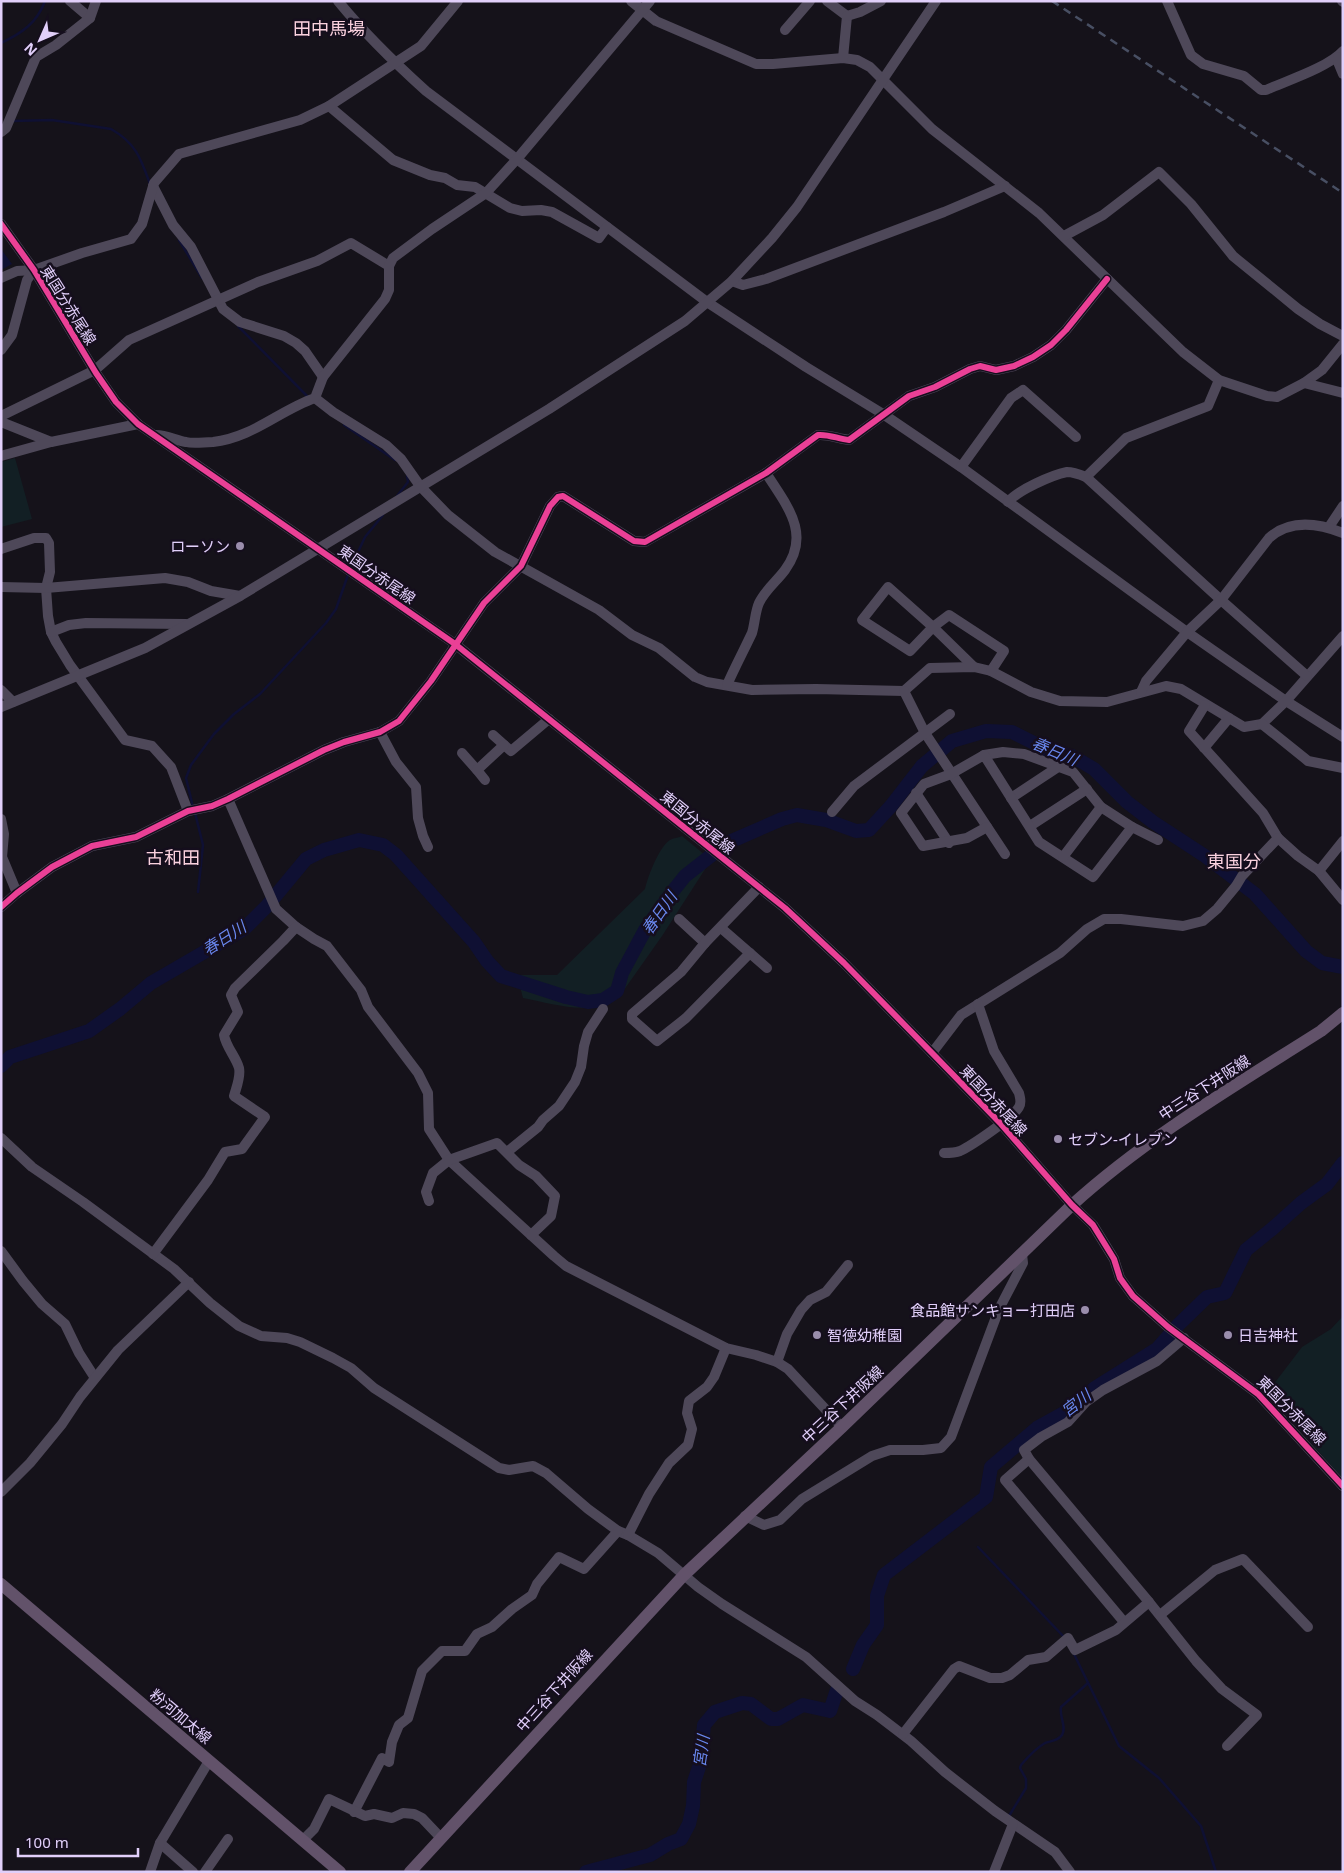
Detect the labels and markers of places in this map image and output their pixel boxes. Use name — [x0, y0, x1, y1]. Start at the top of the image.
place label: ローソン — [170, 536, 230, 556]
marker: ローソン — [234, 540, 246, 552]
place label: セブン-イレブン — [1068, 1129, 1178, 1149]
marker: セブン-イレブン — [1052, 1133, 1064, 1145]
place label: 食品館サンキョー打田店 — [910, 1300, 1075, 1320]
marker: 食品館サンキョー打田店 — [1079, 1304, 1091, 1316]
place label: 智徳幼稚園 — [827, 1325, 902, 1345]
place label: 日吉神社 — [1238, 1325, 1298, 1345]
marker: 智徳幼稚園 — [811, 1329, 823, 1341]
marker: 日吉神社 — [1222, 1329, 1234, 1341]

